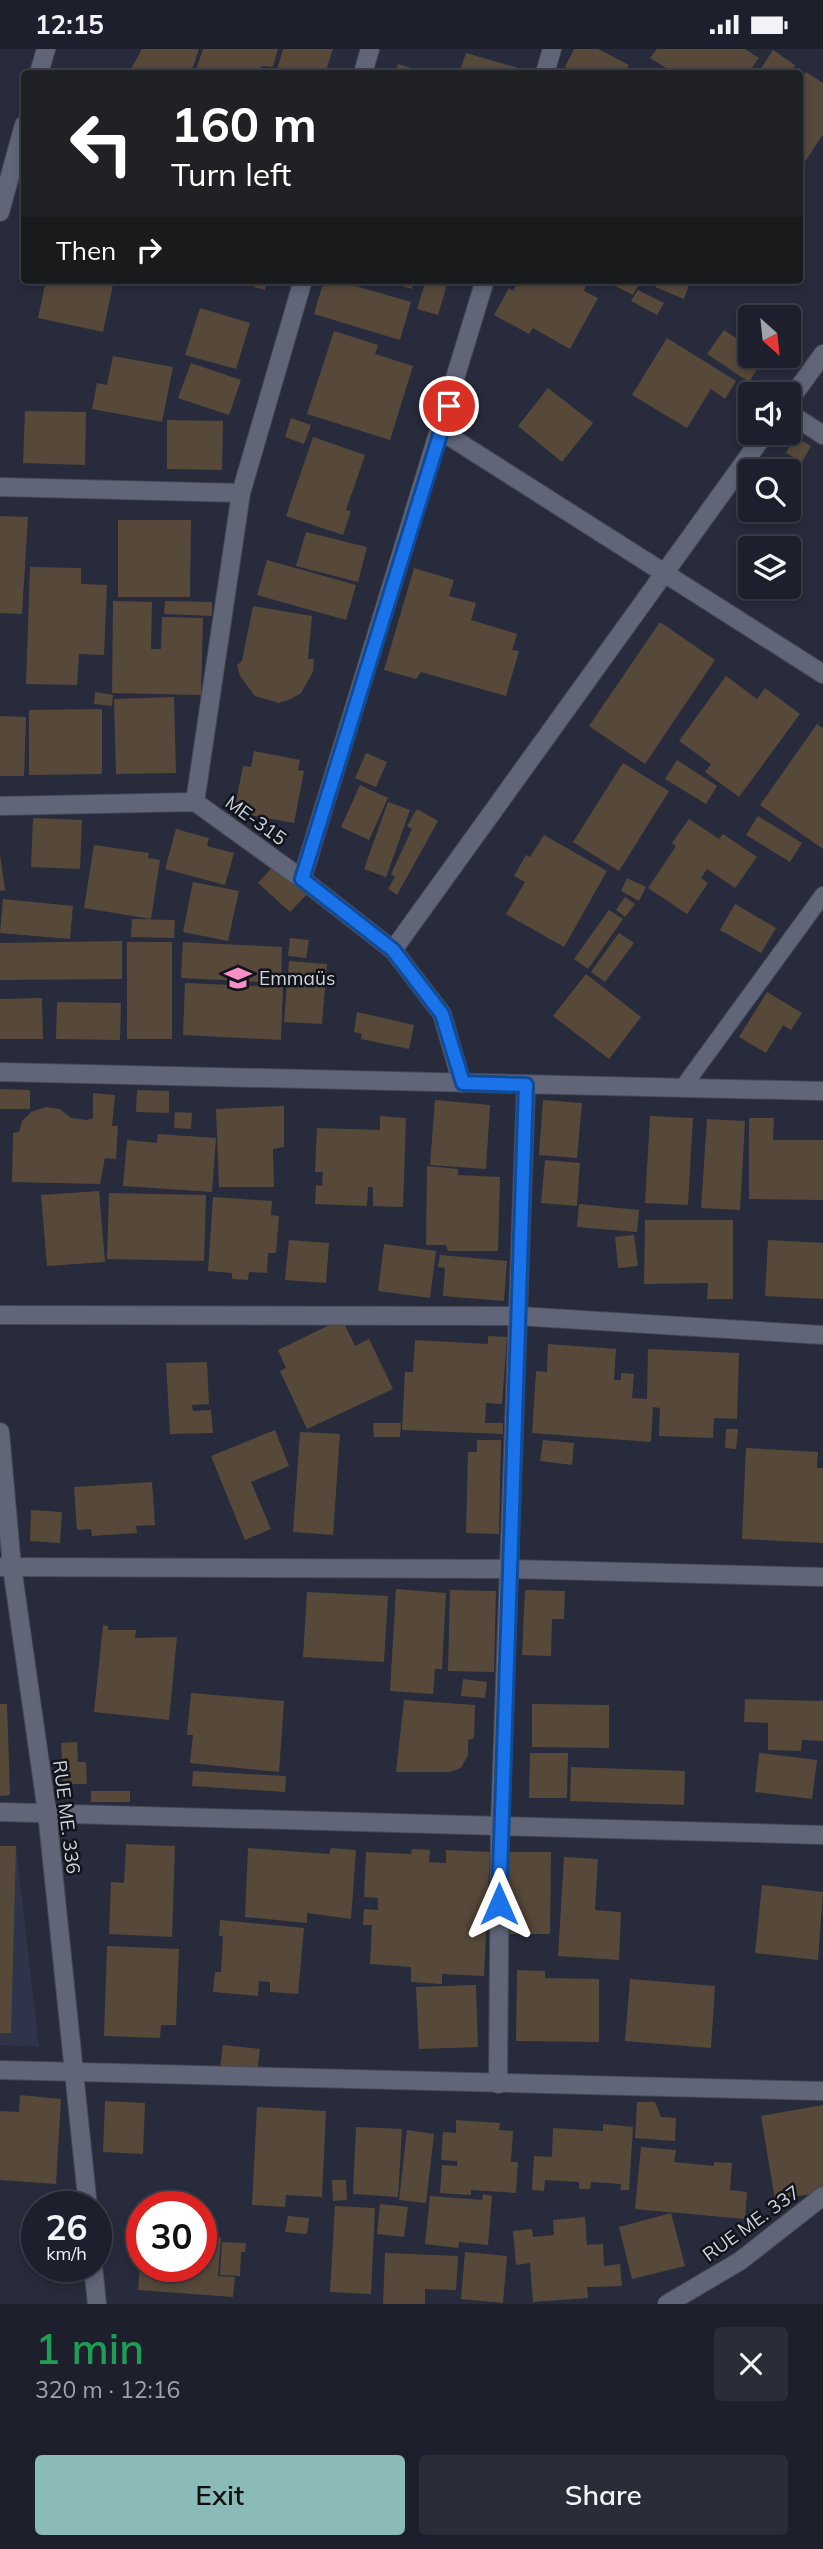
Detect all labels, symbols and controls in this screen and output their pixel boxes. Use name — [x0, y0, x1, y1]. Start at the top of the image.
text: 12:15 — [35, 8, 104, 41]
text: 160 m — [171, 93, 317, 154]
icon: left — [56, 98, 147, 189]
text: Turn left — [171, 154, 291, 194]
icon: right — [130, 231, 168, 269]
text: Then — [56, 234, 116, 267]
north arrow — [738, 305, 802, 367]
map controls — [738, 305, 801, 599]
pin — [419, 376, 479, 436]
button: sound — [738, 382, 801, 445]
icon: arrive — [430, 387, 468, 425]
button: search — [738, 459, 801, 522]
button: layers — [738, 536, 801, 599]
street label: ME-315 — [221, 790, 291, 850]
school or university icon: Emmaüs — [223, 963, 253, 993]
place label: Emmaüs — [259, 966, 335, 990]
street label: RUE ME. 336 — [48, 1759, 86, 1875]
position arrow — [462, 1867, 536, 1941]
street label: RUE ME. 337 — [698, 2180, 804, 2266]
speed limit sign: 30 — [126, 2191, 217, 2282]
text: 26 — [45, 2205, 88, 2249]
text: km/h — [46, 2242, 87, 2265]
text: 1 min — [35, 2322, 144, 2375]
button: close — [714, 2327, 788, 2401]
text: 320 m · 12:16 — [35, 2375, 180, 2404]
button: Exit — [35, 2455, 405, 2535]
button: Share — [419, 2455, 788, 2535]

